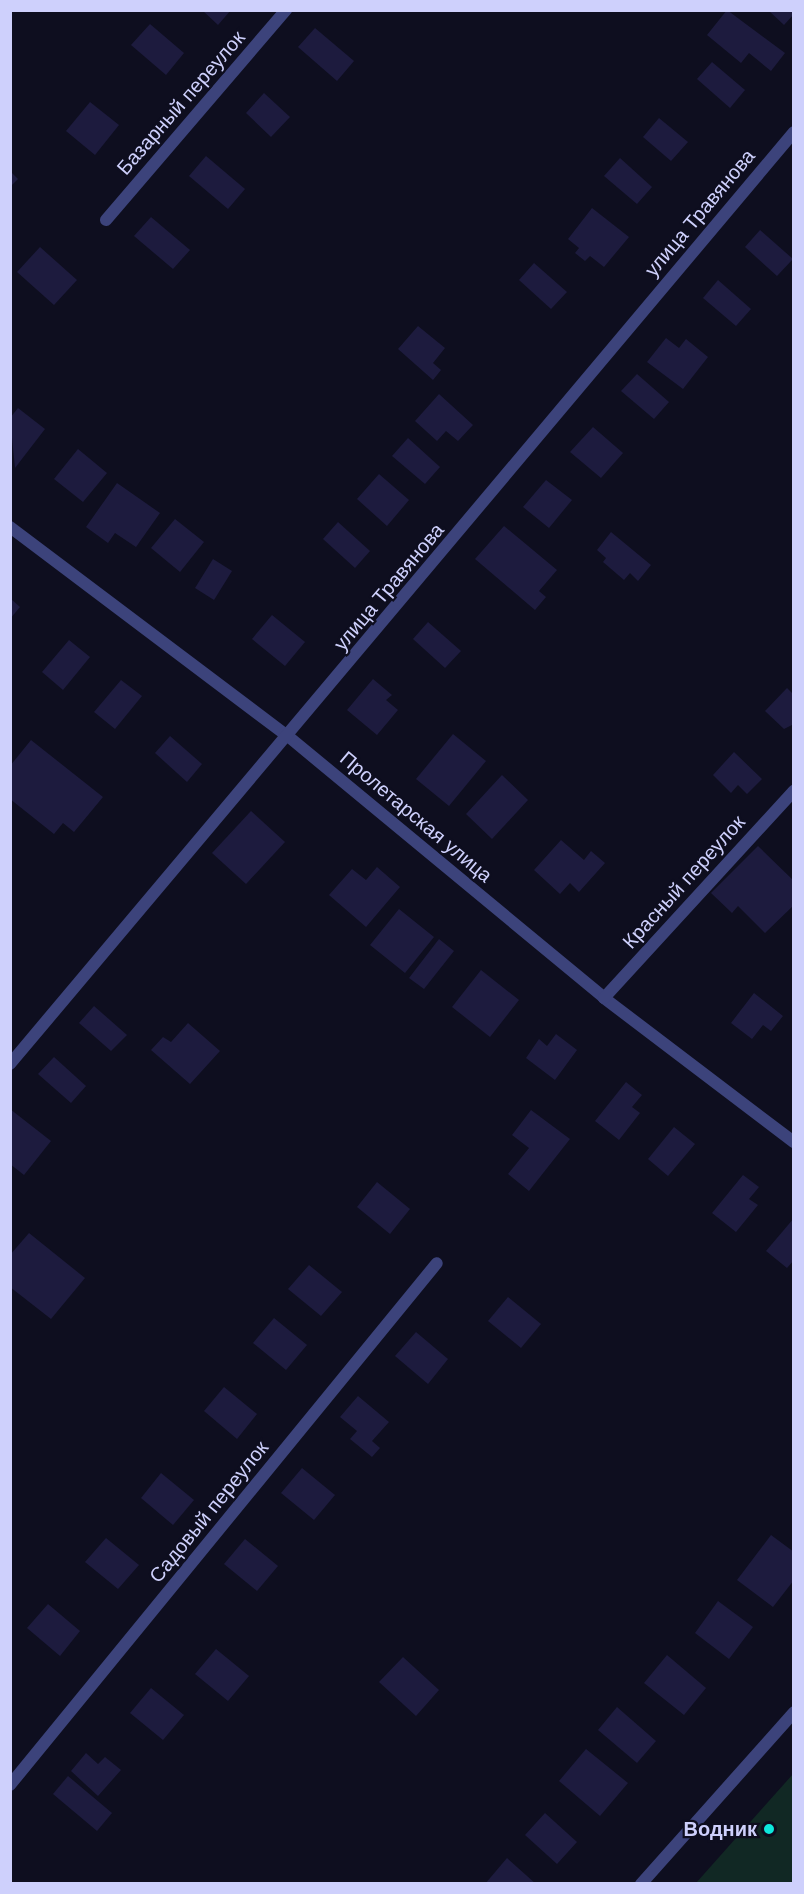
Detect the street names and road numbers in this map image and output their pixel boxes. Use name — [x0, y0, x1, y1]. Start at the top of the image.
street label: Базарный переулок — [112, 26, 250, 180]
street label: улица Травянова — [640, 144, 760, 282]
street label: улица Травянова — [329, 518, 449, 656]
street label: Пролетарская улица — [335, 746, 497, 888]
street label: Красный переулок — [618, 810, 750, 954]
street label: Садовый переулок — [144, 1436, 274, 1588]

